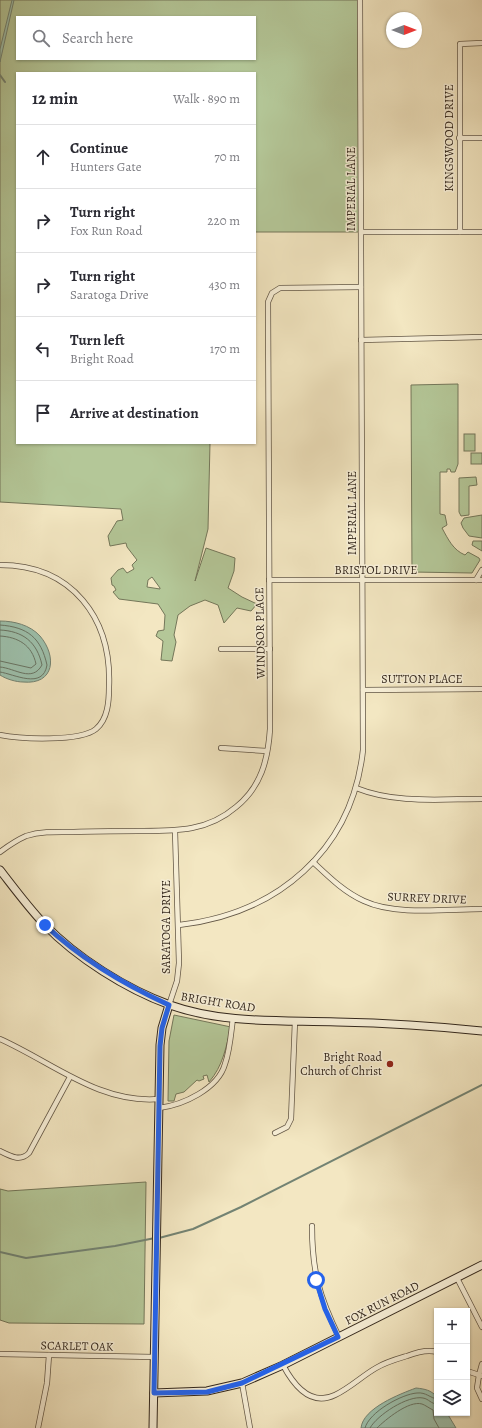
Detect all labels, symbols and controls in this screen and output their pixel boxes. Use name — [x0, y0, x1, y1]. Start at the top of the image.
north arrow — [386, 12, 422, 48]
search box — [16, 16, 256, 60]
icon: search — [30, 27, 52, 49]
text: Search here — [62, 28, 133, 48]
street label: KINGSWOOD DRIVE — [441, 84, 457, 192]
text: 12 min — [32, 87, 78, 110]
text: Walk · 890 m — [173, 90, 240, 107]
text: Continue — [70, 138, 128, 158]
icon: ahead — [32, 146, 54, 168]
street label: IMPERIAL LANE — [343, 147, 359, 231]
text: 70 m — [214, 148, 240, 165]
text: Hunters Gate — [70, 158, 142, 175]
text: Turn right — [70, 202, 135, 222]
icon: right — [32, 210, 54, 232]
text: 220 m — [207, 212, 240, 229]
text: Fox Run Road — [70, 222, 142, 239]
text: Turn right — [70, 266, 135, 286]
icon: right — [32, 274, 54, 296]
text: 430 m — [208, 276, 240, 293]
text: Saratoga Drive — [70, 286, 149, 303]
text: Turn left — [70, 330, 125, 350]
icon: left — [32, 338, 54, 360]
text: 170 m — [210, 340, 240, 357]
text: Bright Road — [70, 350, 134, 367]
icon: arrive — [32, 402, 54, 424]
text: Arrive at destination — [70, 403, 199, 423]
street label: IMPERIAL LANE — [344, 471, 360, 555]
street label: BRISTOL DRIVE — [335, 562, 417, 578]
street label: WINDSOR PLACE — [251, 587, 269, 680]
street label: SUTTON PLACE — [381, 671, 463, 687]
street label: SARATOGA DRIVE — [158, 880, 174, 974]
street label: SURREY DRIVE — [387, 889, 467, 907]
route end — [36, 916, 54, 934]
street label: BRIGHT ROAD — [180, 988, 256, 1016]
place label: Bright Road Church of Christ — [300, 1049, 383, 1079]
marker: Bright Road Church of Christ — [385, 1059, 395, 1069]
route start — [307, 1271, 325, 1289]
street label: FOX RUN ROAD — [342, 1277, 422, 1329]
map controls — [434, 1308, 470, 1416]
button: + — [434, 1308, 470, 1344]
street label: SCARLET OAK — [40, 1337, 114, 1355]
button: − — [434, 1344, 470, 1380]
button: layers — [434, 1380, 470, 1416]

